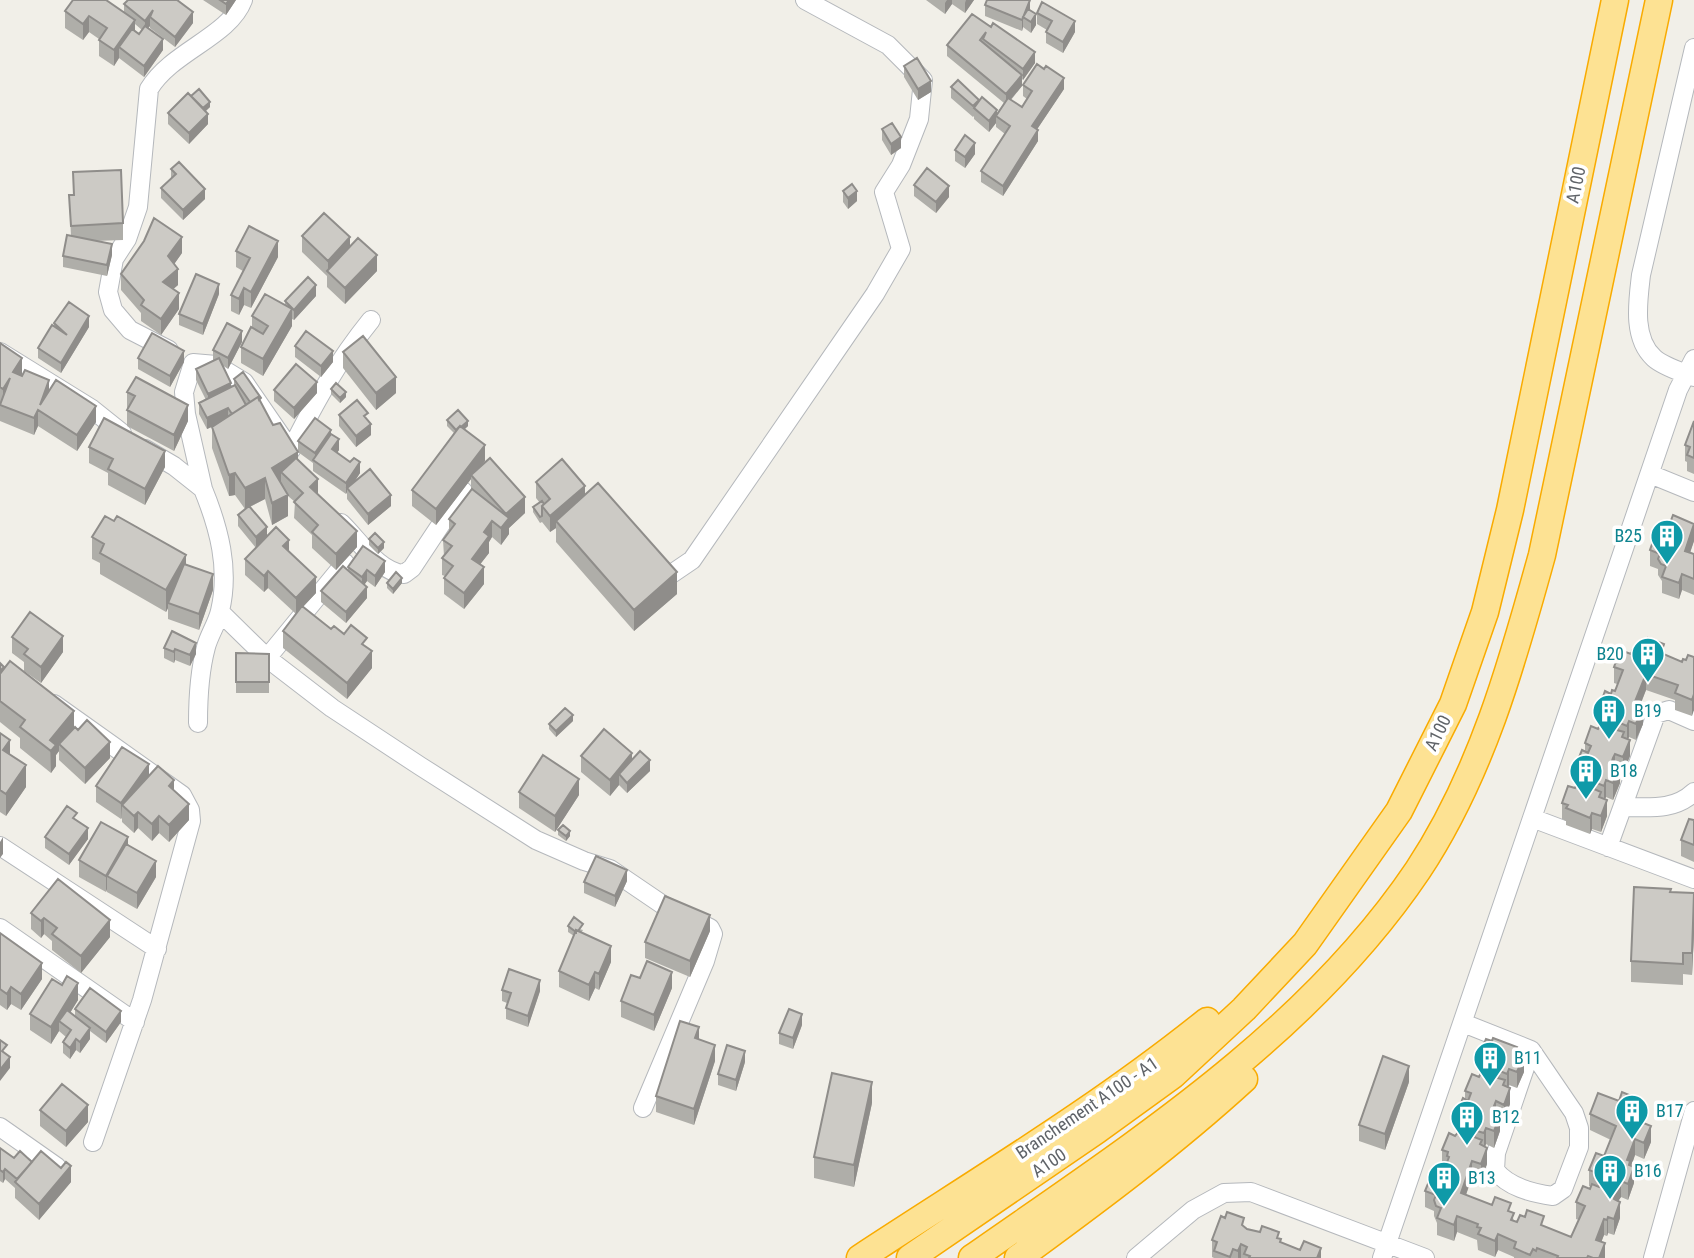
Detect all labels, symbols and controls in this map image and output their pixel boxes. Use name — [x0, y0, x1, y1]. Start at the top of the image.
street label: A100 — [1561, 165, 1590, 205]
building icon: B25 — [1648, 517, 1686, 566]
place label: B25 — [1614, 525, 1642, 546]
building icon: B20 — [1629, 635, 1667, 684]
place label: B20 — [1596, 643, 1624, 664]
building icon: B19 — [1590, 692, 1628, 741]
place label: B19 — [1634, 700, 1662, 721]
street label: A100 — [1420, 712, 1455, 754]
building icon: B18 — [1567, 752, 1605, 801]
place label: B18 — [1610, 760, 1638, 781]
building icon: B11 — [1471, 1039, 1509, 1088]
place label: B11 — [1514, 1047, 1542, 1068]
street label: Branchement A100 - A1 — [1012, 1052, 1162, 1164]
building icon: B17 — [1613, 1092, 1651, 1141]
building icon: B12 — [1448, 1098, 1486, 1147]
place label: B17 — [1656, 1100, 1684, 1121]
place label: B12 — [1492, 1106, 1520, 1127]
street label: A100 — [1028, 1144, 1070, 1182]
building icon: B16 — [1591, 1152, 1629, 1201]
building icon: B13 — [1425, 1159, 1463, 1208]
place label: B16 — [1634, 1160, 1662, 1181]
place label: B13 — [1468, 1167, 1496, 1188]

